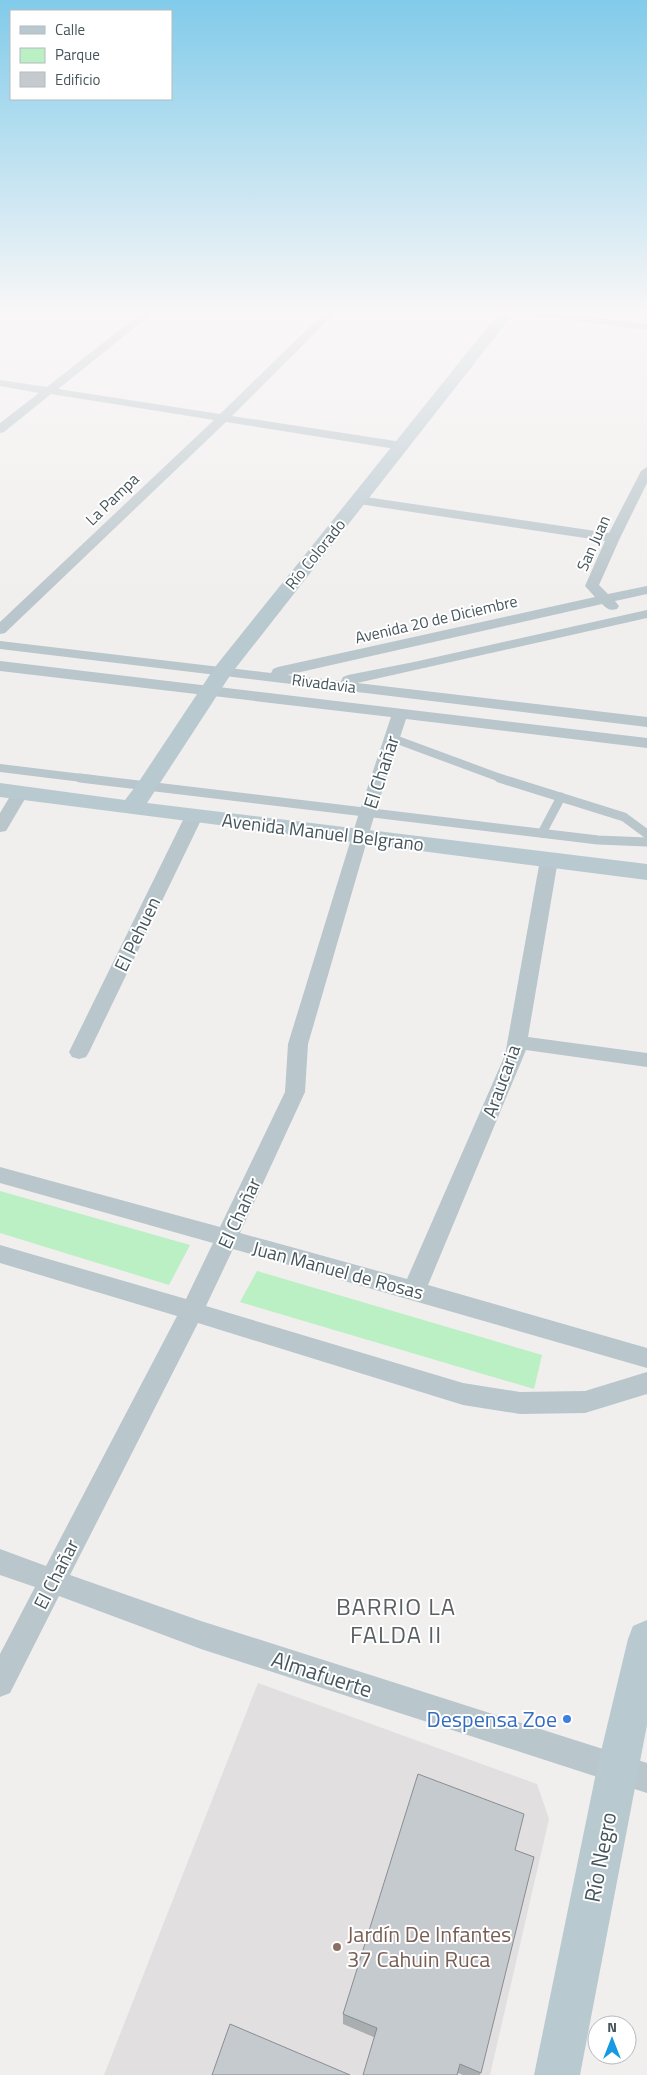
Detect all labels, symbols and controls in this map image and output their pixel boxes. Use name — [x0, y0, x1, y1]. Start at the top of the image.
legend — [10, 10, 172, 100]
text: Calle — [55, 18, 85, 41]
text: Parque — [55, 43, 100, 66]
text: Edificio — [55, 68, 100, 91]
street label: La Pampa — [80, 467, 144, 531]
street label: San Juan — [570, 511, 616, 575]
street label: Río Colorado — [279, 513, 351, 595]
street label: Avenida 20 de Diciembre — [352, 589, 520, 649]
street label: Rivadavia — [290, 667, 358, 699]
street label: El Chañar — [355, 731, 406, 812]
street label: Avenida Manuel Belgrano — [220, 805, 426, 858]
street label: El Pehuen — [106, 891, 167, 976]
street label: Araucaria — [474, 1040, 527, 1121]
street label: El Chañar — [209, 1172, 268, 1253]
street label: Juan Manuel de Rosas — [249, 1233, 427, 1306]
street label: El Chañar — [26, 1533, 86, 1614]
district label: BARRIO LA FALDA II — [336, 1588, 456, 1652]
street label: Almafuerte — [267, 1642, 377, 1706]
place label: Despensa Zoe — [427, 1702, 557, 1736]
marker: Despensa Zoe — [561, 1713, 573, 1725]
street label: Río Negro — [575, 1809, 625, 1905]
place label: Jardín De Infantes 37 Cahuin Ruca — [347, 1917, 511, 1976]
marker: Jardín De Infantes 37 Cahuin Ruca — [331, 1941, 343, 1953]
north arrow — [587, 2015, 637, 2065]
text: N — [607, 2016, 617, 2037]

